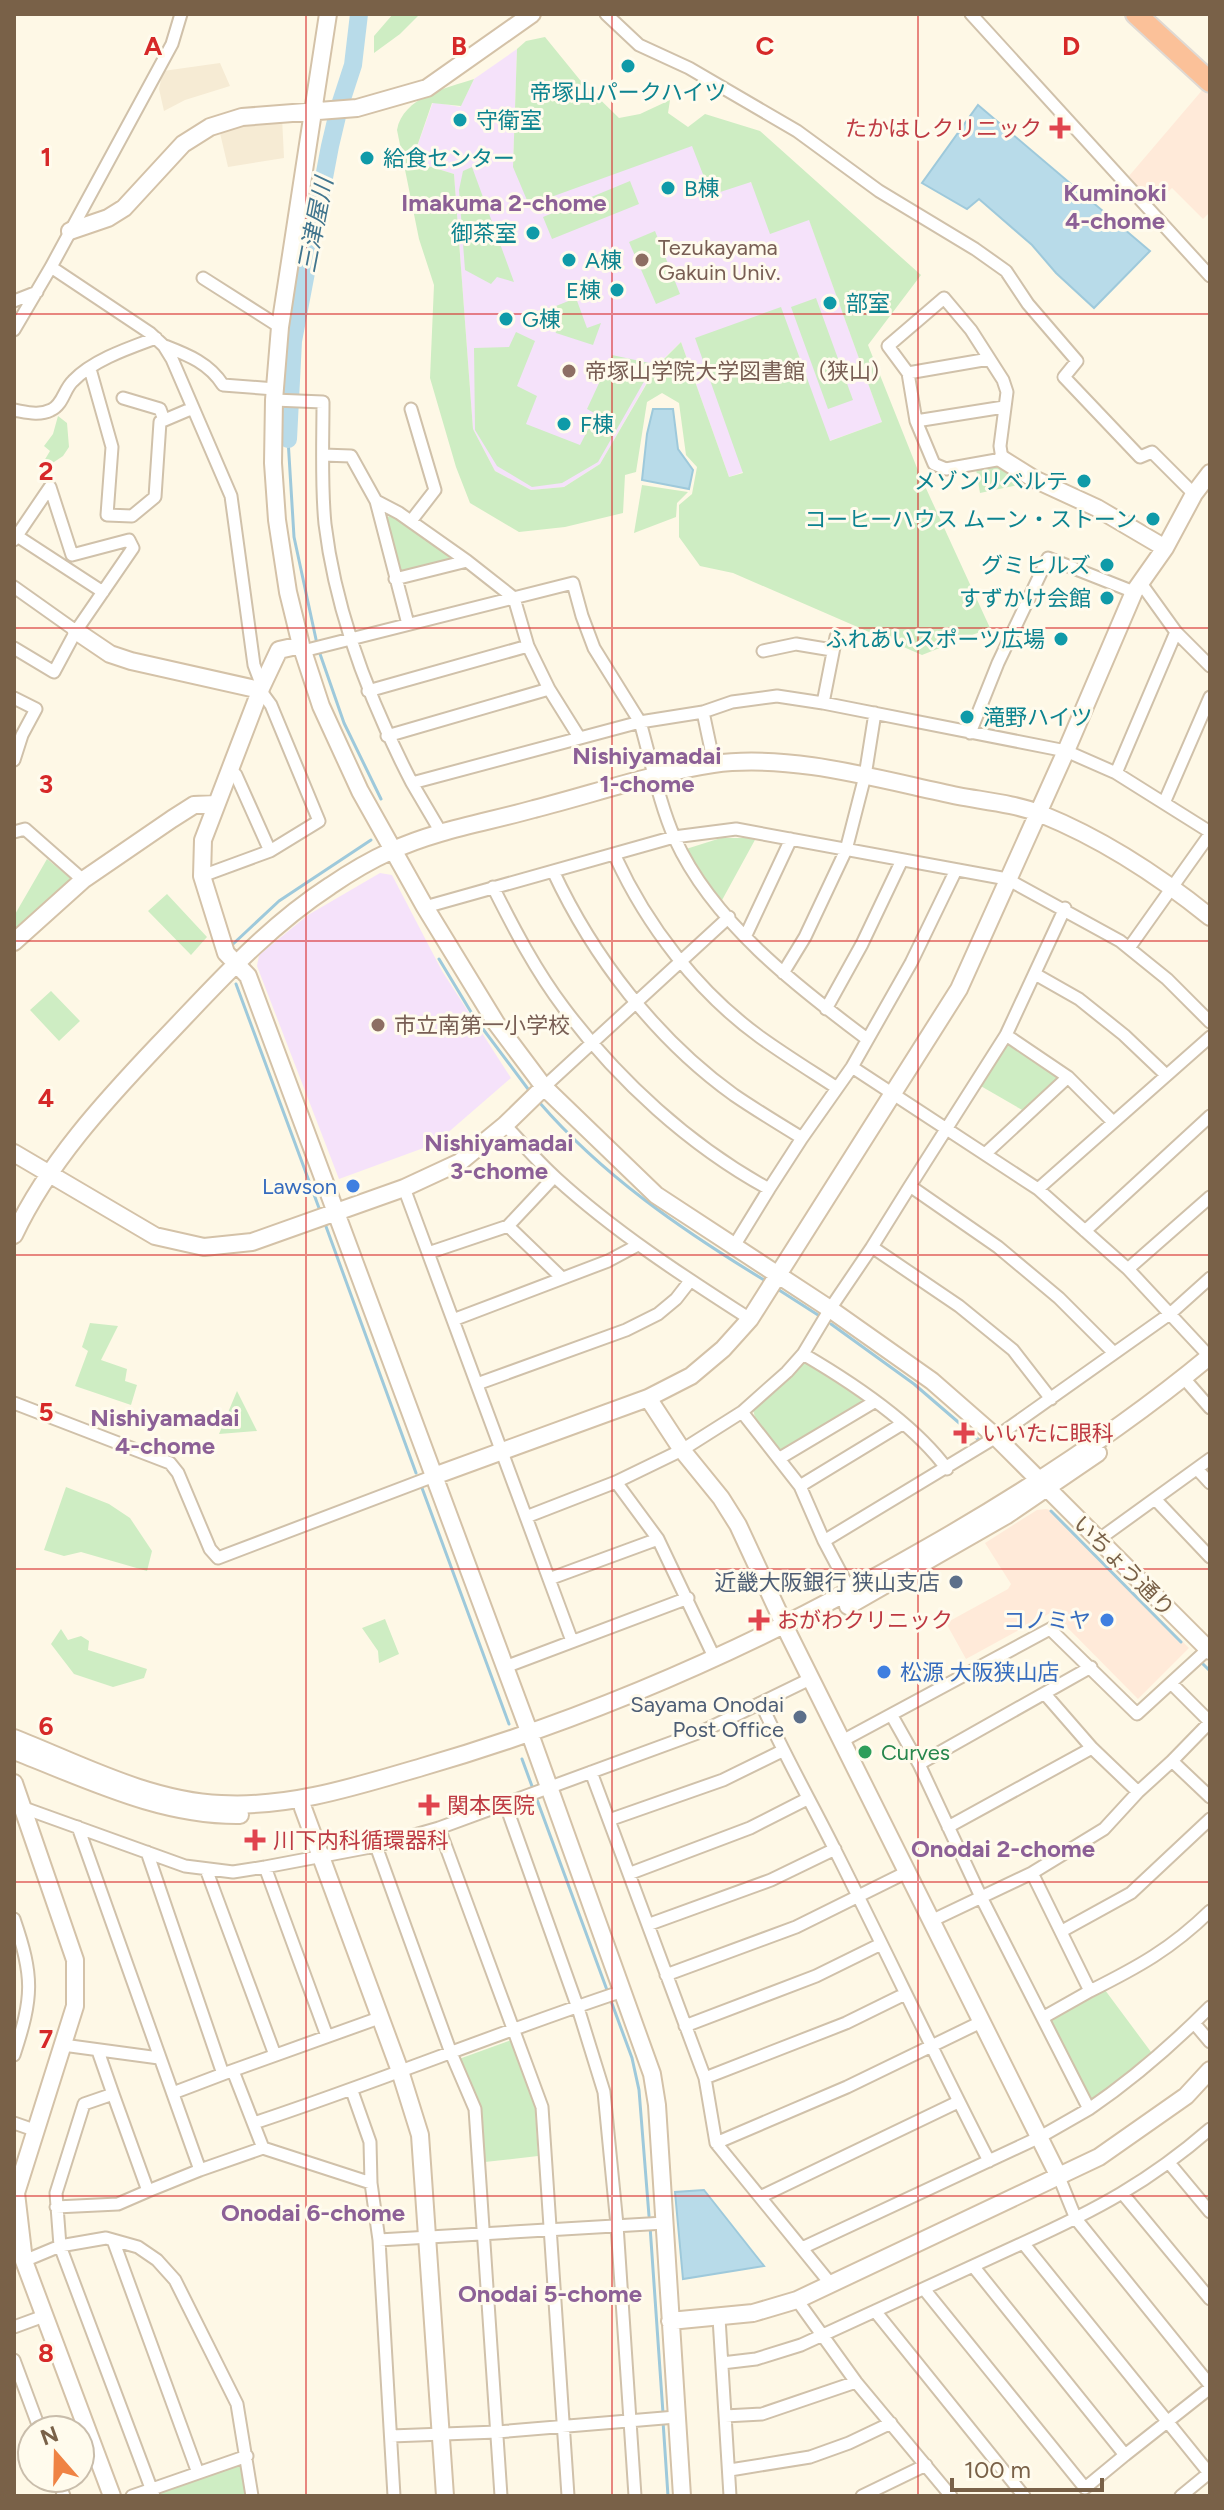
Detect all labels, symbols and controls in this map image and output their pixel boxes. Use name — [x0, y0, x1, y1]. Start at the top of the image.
text: A — [144, 30, 163, 62]
text: B — [451, 30, 467, 62]
text: C — [756, 30, 775, 62]
text: D — [1062, 30, 1080, 62]
marker: 帝塚山パークハイツ — [619, 57, 637, 75]
place label: 帝塚山パークハイツ — [530, 79, 726, 106]
place label: 守衛室 — [476, 107, 542, 134]
marker: 守衛室 — [451, 111, 469, 129]
place label: たかはしクリニック — [845, 115, 1042, 142]
marker: たかはしクリニック — [1049, 117, 1071, 139]
text: 1 — [41, 141, 51, 173]
place label: 給食センター — [383, 145, 515, 172]
marker: 給食センター — [358, 149, 376, 167]
water label: 三津屋川 — [292, 172, 339, 275]
place label: B棟 — [684, 175, 719, 202]
district label: Kuminoki 4-chome — [1063, 178, 1167, 235]
marker: B棟 — [659, 179, 677, 197]
district label: Imakuma 2-chome — [401, 188, 607, 217]
place label: 御茶室 — [451, 220, 517, 247]
marker: 御茶室 — [524, 224, 542, 242]
place label: Tezukayama Gakuin Univ. — [658, 234, 781, 286]
place label: A棟 — [585, 247, 622, 274]
marker: A棟 — [560, 251, 578, 269]
marker: Tezukayama Gakuin Univ. — [633, 251, 651, 269]
place label: E棟 — [566, 277, 601, 304]
marker: E棟 — [608, 281, 626, 299]
place label: 部室 — [846, 290, 890, 317]
marker: 部室 — [821, 294, 839, 312]
place label: G棟 — [522, 306, 561, 333]
marker: G棟 — [497, 310, 515, 328]
place label: 帝塚山学院大学図書館（狭山） — [585, 358, 893, 385]
marker: 帝塚山学院大学図書館（狭山） — [560, 362, 578, 380]
place label: F棟 — [580, 411, 614, 438]
marker: F棟 — [555, 415, 573, 433]
text: 2 — [38, 455, 54, 487]
place label: メゾンリベルテ — [914, 468, 1068, 495]
marker: メゾンリベルテ — [1075, 472, 1093, 490]
place label: コーヒーハウス ムーン・ストーン — [804, 506, 1137, 533]
marker: コーヒーハウス ムーン・ストーン — [1144, 510, 1162, 528]
place label: グミヒルズ — [981, 552, 1091, 579]
marker: グミヒルズ — [1098, 556, 1116, 574]
place label: すずかけ会館 — [959, 585, 1091, 612]
marker: すずかけ会館 — [1098, 589, 1116, 607]
place label: ふれあいスポーツ広場 — [825, 626, 1045, 653]
marker: ふれあいスポーツ広場 — [1052, 630, 1070, 648]
place label: 滝野ハイツ — [983, 704, 1093, 731]
marker: 滝野ハイツ — [958, 708, 976, 726]
district label: Nishiyamadai 1-chome — [572, 741, 722, 798]
text: 3 — [39, 768, 53, 800]
place label: 市立南第一小学校 — [394, 1012, 570, 1039]
marker: 市立南第一小学校 — [369, 1016, 387, 1034]
text: 4 — [38, 1082, 54, 1114]
district label: Nishiyamadai 3-chome — [424, 1128, 574, 1185]
place label: Lawson — [262, 1173, 337, 1200]
marker: Lawson — [344, 1177, 362, 1195]
text: 5 — [38, 1396, 54, 1428]
district label: Nishiyamadai 4-chome — [90, 1403, 240, 1460]
place label: いいたに眼科 — [982, 1420, 1114, 1447]
marker: いいたに眼科 — [953, 1422, 975, 1444]
street label: いちょう通り — [1068, 1510, 1180, 1622]
place label: 近畿大阪銀行 狭山支店 — [715, 1569, 940, 1596]
marker: 近畿大阪銀行 狭山支店 — [947, 1573, 965, 1591]
place label: おがわクリニック — [777, 1607, 953, 1634]
place label: コノミヤ — [1003, 1607, 1091, 1634]
marker: おがわクリニック — [748, 1609, 770, 1631]
marker: コノミヤ — [1098, 1611, 1116, 1629]
place label: 松源 大阪狭山店 — [900, 1659, 1059, 1686]
marker: 松源 大阪狭山店 — [875, 1663, 893, 1681]
place label: Sayama Onodai Post Office — [630, 1691, 784, 1743]
marker: Sayama Onodai Post Office — [791, 1708, 809, 1726]
text: 6 — [38, 1710, 54, 1742]
place label: Curves — [881, 1739, 950, 1766]
marker: Curves — [856, 1743, 874, 1761]
place label: 関本医院 — [447, 1792, 535, 1819]
marker: 関本医院 — [418, 1794, 440, 1816]
place label: 川下内科循環器科 — [273, 1827, 449, 1854]
marker: 川下内科循環器科 — [244, 1829, 266, 1851]
district label: Onodai 2-chome — [911, 1834, 1095, 1863]
text: 7 — [39, 2023, 53, 2055]
district label: Onodai 6-chome — [221, 2198, 405, 2227]
district label: Onodai 5-chome — [458, 2279, 642, 2308]
text: 8 — [38, 2337, 54, 2369]
north arrow — [16, 2414, 96, 2494]
text: N — [37, 2420, 62, 2451]
scale bar — [952, 2442, 1102, 2492]
text: 100 m — [964, 2455, 1031, 2484]

